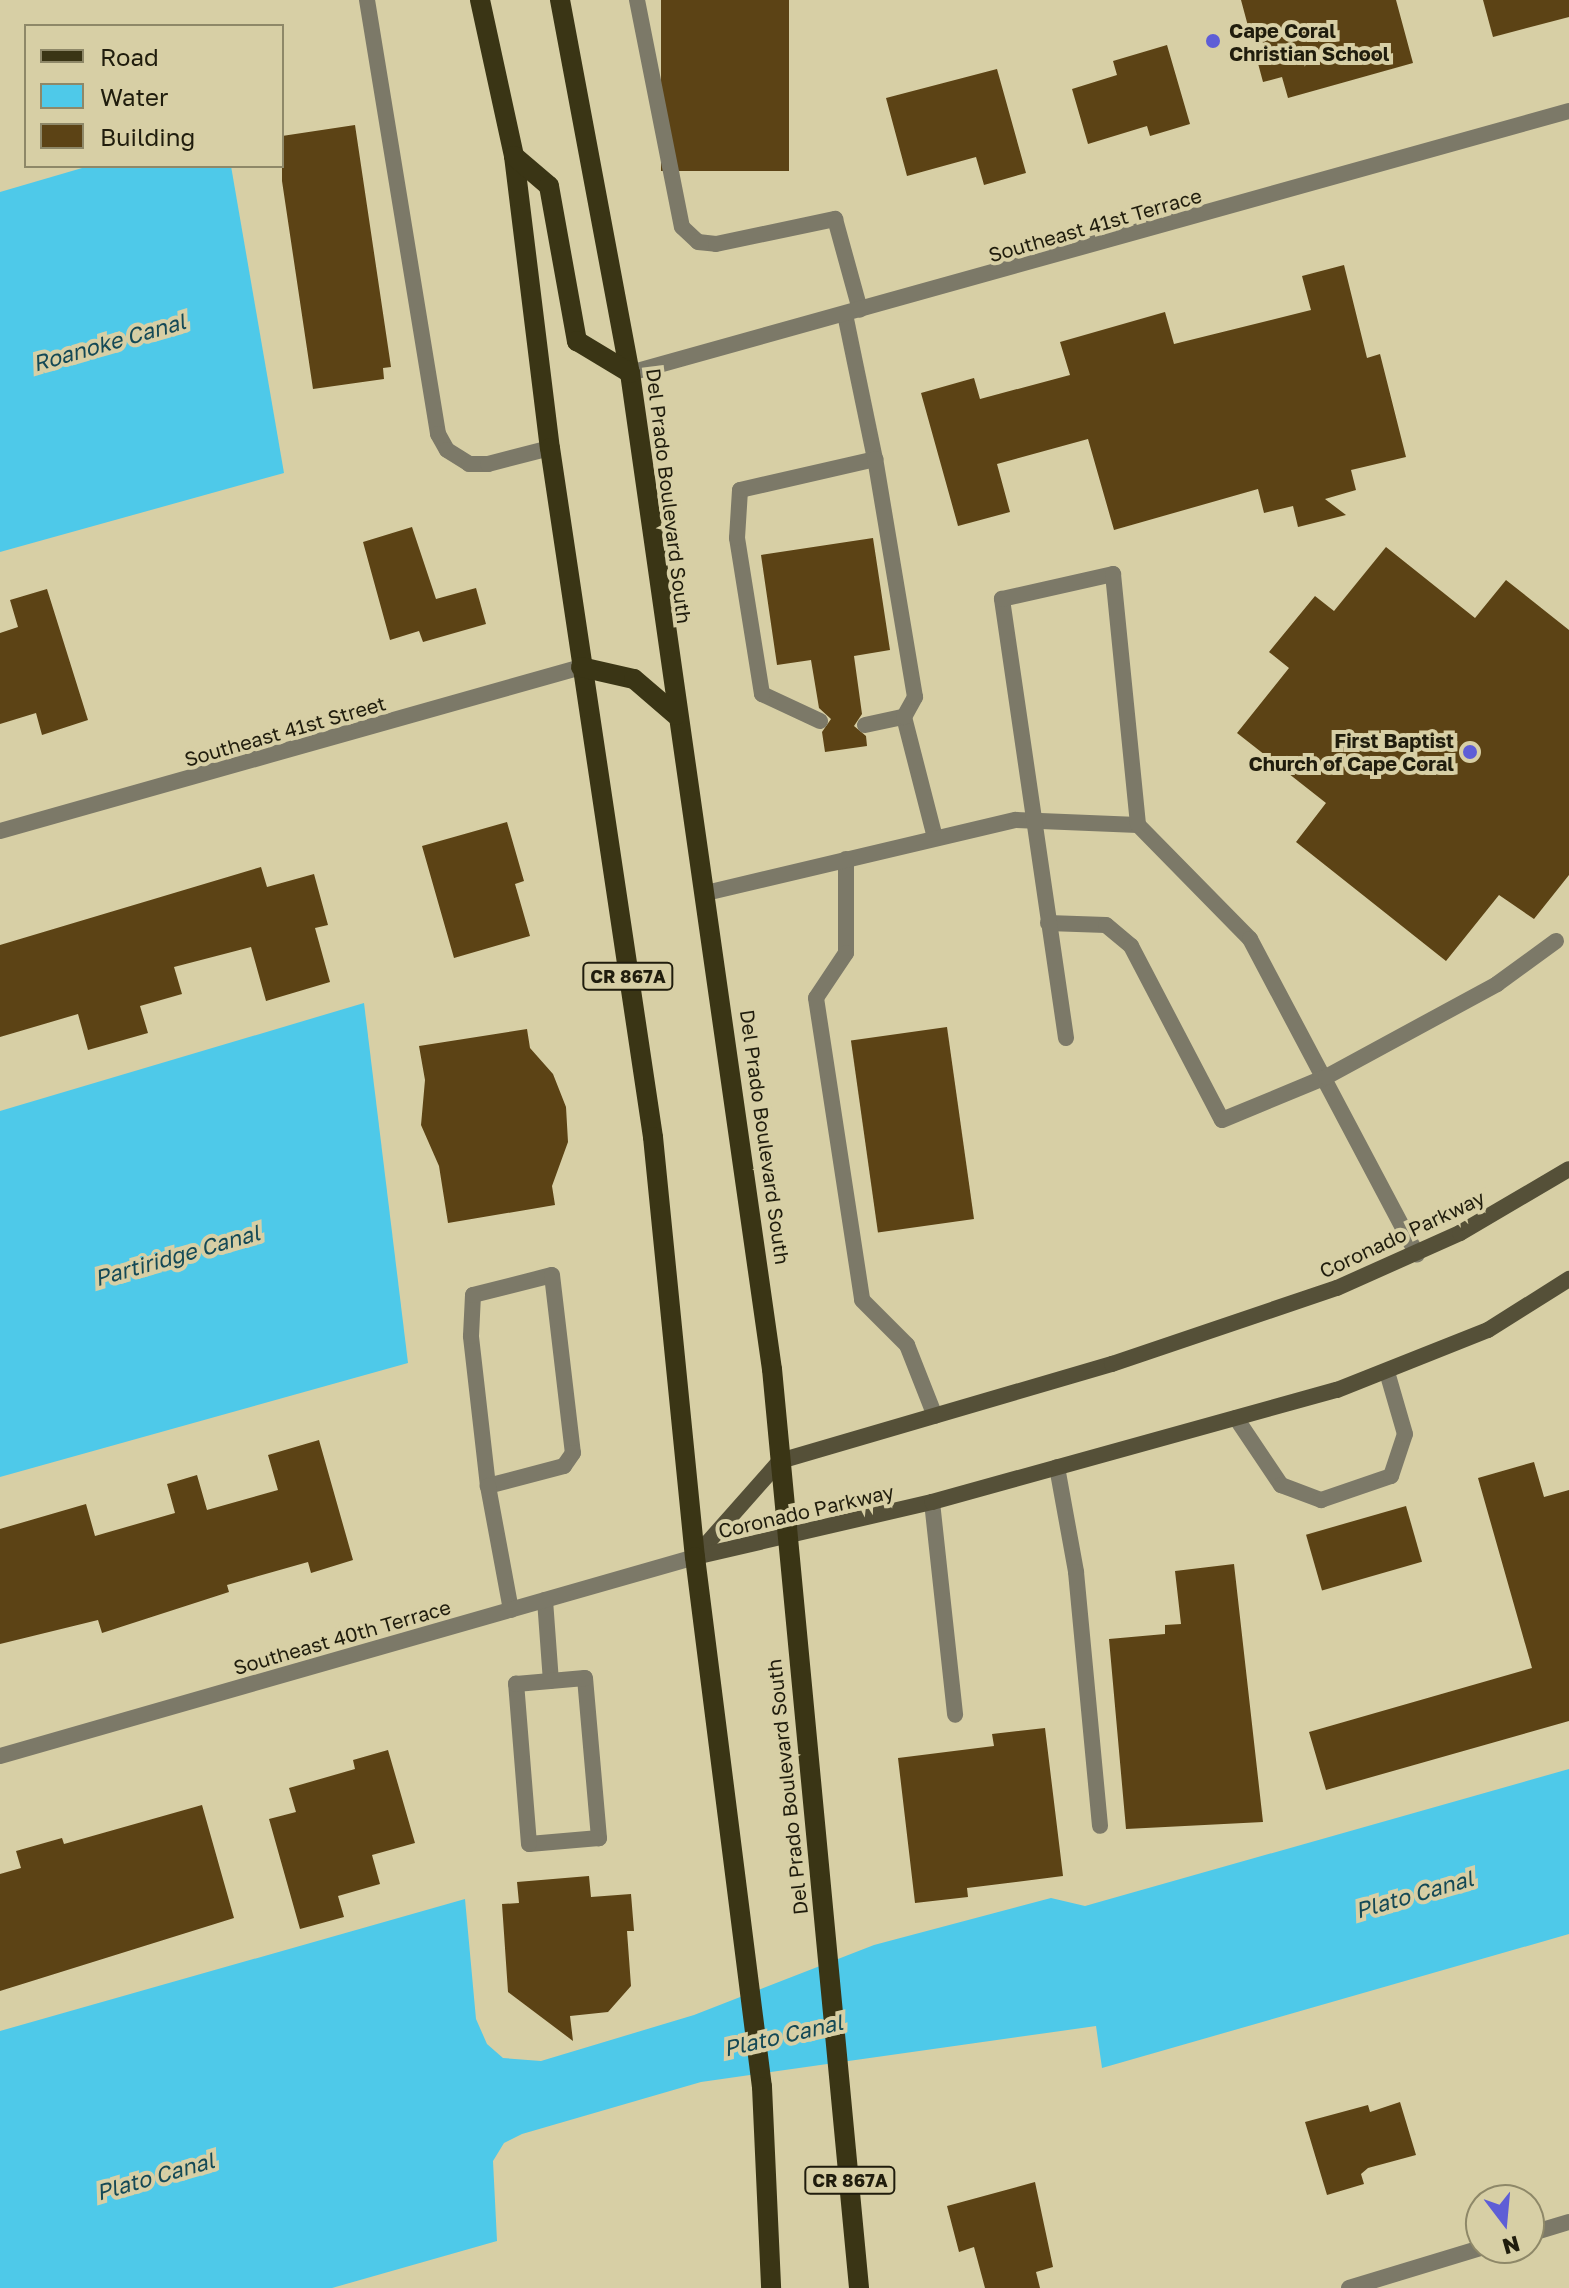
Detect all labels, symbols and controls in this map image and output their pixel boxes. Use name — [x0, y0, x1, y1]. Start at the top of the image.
place label: Cape Coral Christian School — [1229, 18, 1390, 65]
legend — [24, 24, 284, 168]
marker: Cape Coral Christian School — [1204, 32, 1222, 50]
text: Road — [100, 42, 159, 71]
text: Water — [100, 82, 168, 111]
text: Building — [100, 122, 195, 151]
street label: Southeast 41st Terrace — [986, 183, 1204, 267]
water label: Roanoke Canal — [30, 308, 188, 376]
street label: Del Prado Boulevard South — [641, 367, 697, 625]
street label: Southeast 41st Street — [182, 691, 388, 771]
place label: First Baptist Church of Cape Coral — [1249, 728, 1454, 775]
marker: First Baptist Church of Cape Coral — [1461, 743, 1479, 761]
road number: CR 867A — [582, 962, 674, 990]
street label: Del Prado Boulevard South — [735, 1008, 795, 1266]
street label: Coronado Parkway — [1316, 1185, 1488, 1283]
water label: Partiridge Canal — [91, 1219, 263, 1291]
street label: Coronado Parkway — [716, 1479, 896, 1543]
street label: Southeast 40th Terrace — [231, 1594, 453, 1680]
street label: Del Prado Boulevard South — [762, 1658, 812, 1916]
water label: Plato Canal — [1352, 1865, 1476, 1923]
water label: Plato Canal — [721, 2008, 845, 2062]
water label: Plato Canal — [93, 2147, 217, 2205]
road number: CR 867A — [804, 2166, 896, 2194]
north arrow — [1465, 2184, 1545, 2264]
text: N — [1499, 2230, 1523, 2261]

